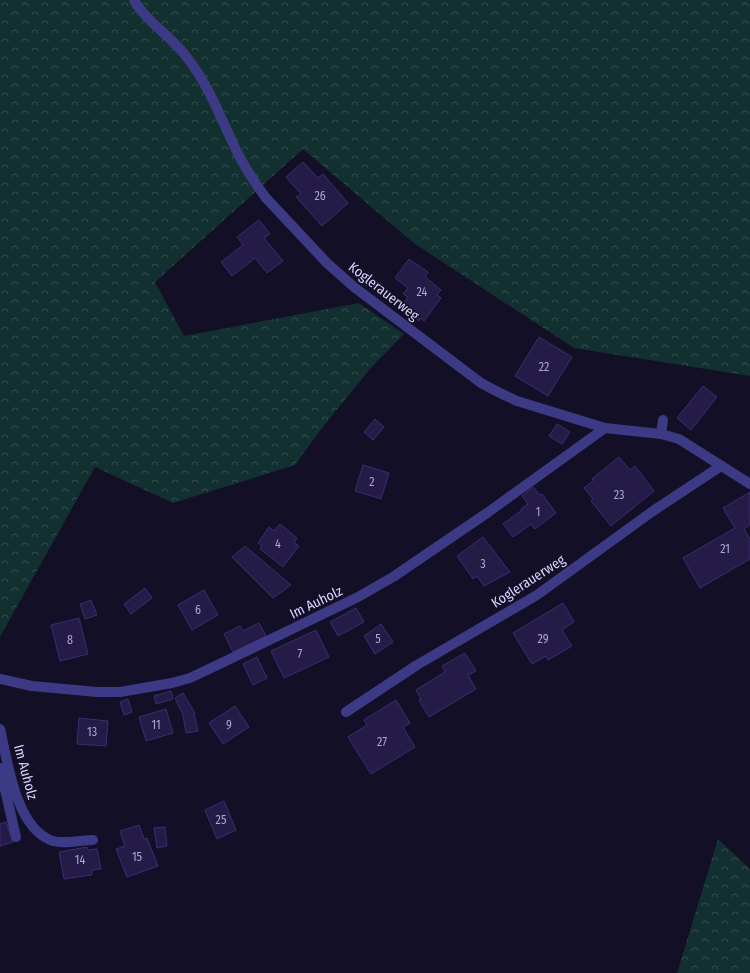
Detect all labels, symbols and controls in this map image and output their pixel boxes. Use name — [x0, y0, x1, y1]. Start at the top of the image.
house number: 26 — [314, 189, 326, 203]
street label: Koglerauerweg — [345, 259, 423, 324]
house number: 24 — [417, 285, 428, 299]
house number: 22 — [539, 360, 549, 374]
house number: 2 — [369, 475, 375, 489]
house number: 23 — [614, 488, 624, 502]
house number: 1 — [536, 505, 540, 519]
house number: 4 — [275, 537, 281, 551]
house number: 21 — [720, 542, 730, 556]
street label: Koglerauerweg — [488, 551, 569, 612]
house number: 3 — [480, 557, 486, 571]
street label: Im Auholz — [287, 582, 346, 622]
house number: 6 — [195, 603, 201, 617]
house number: 5 — [375, 632, 381, 646]
house number: 29 — [537, 632, 549, 646]
house number: 8 — [67, 633, 73, 647]
house number: 7 — [298, 647, 303, 661]
house number: 11 — [151, 718, 161, 732]
house number: 9 — [226, 718, 232, 732]
house number: 13 — [87, 725, 97, 739]
house number: 27 — [377, 735, 387, 749]
street label: Im Auholz — [10, 743, 41, 802]
house number: 25 — [216, 813, 227, 827]
house number: 15 — [132, 850, 143, 864]
house number: 14 — [75, 853, 85, 867]

